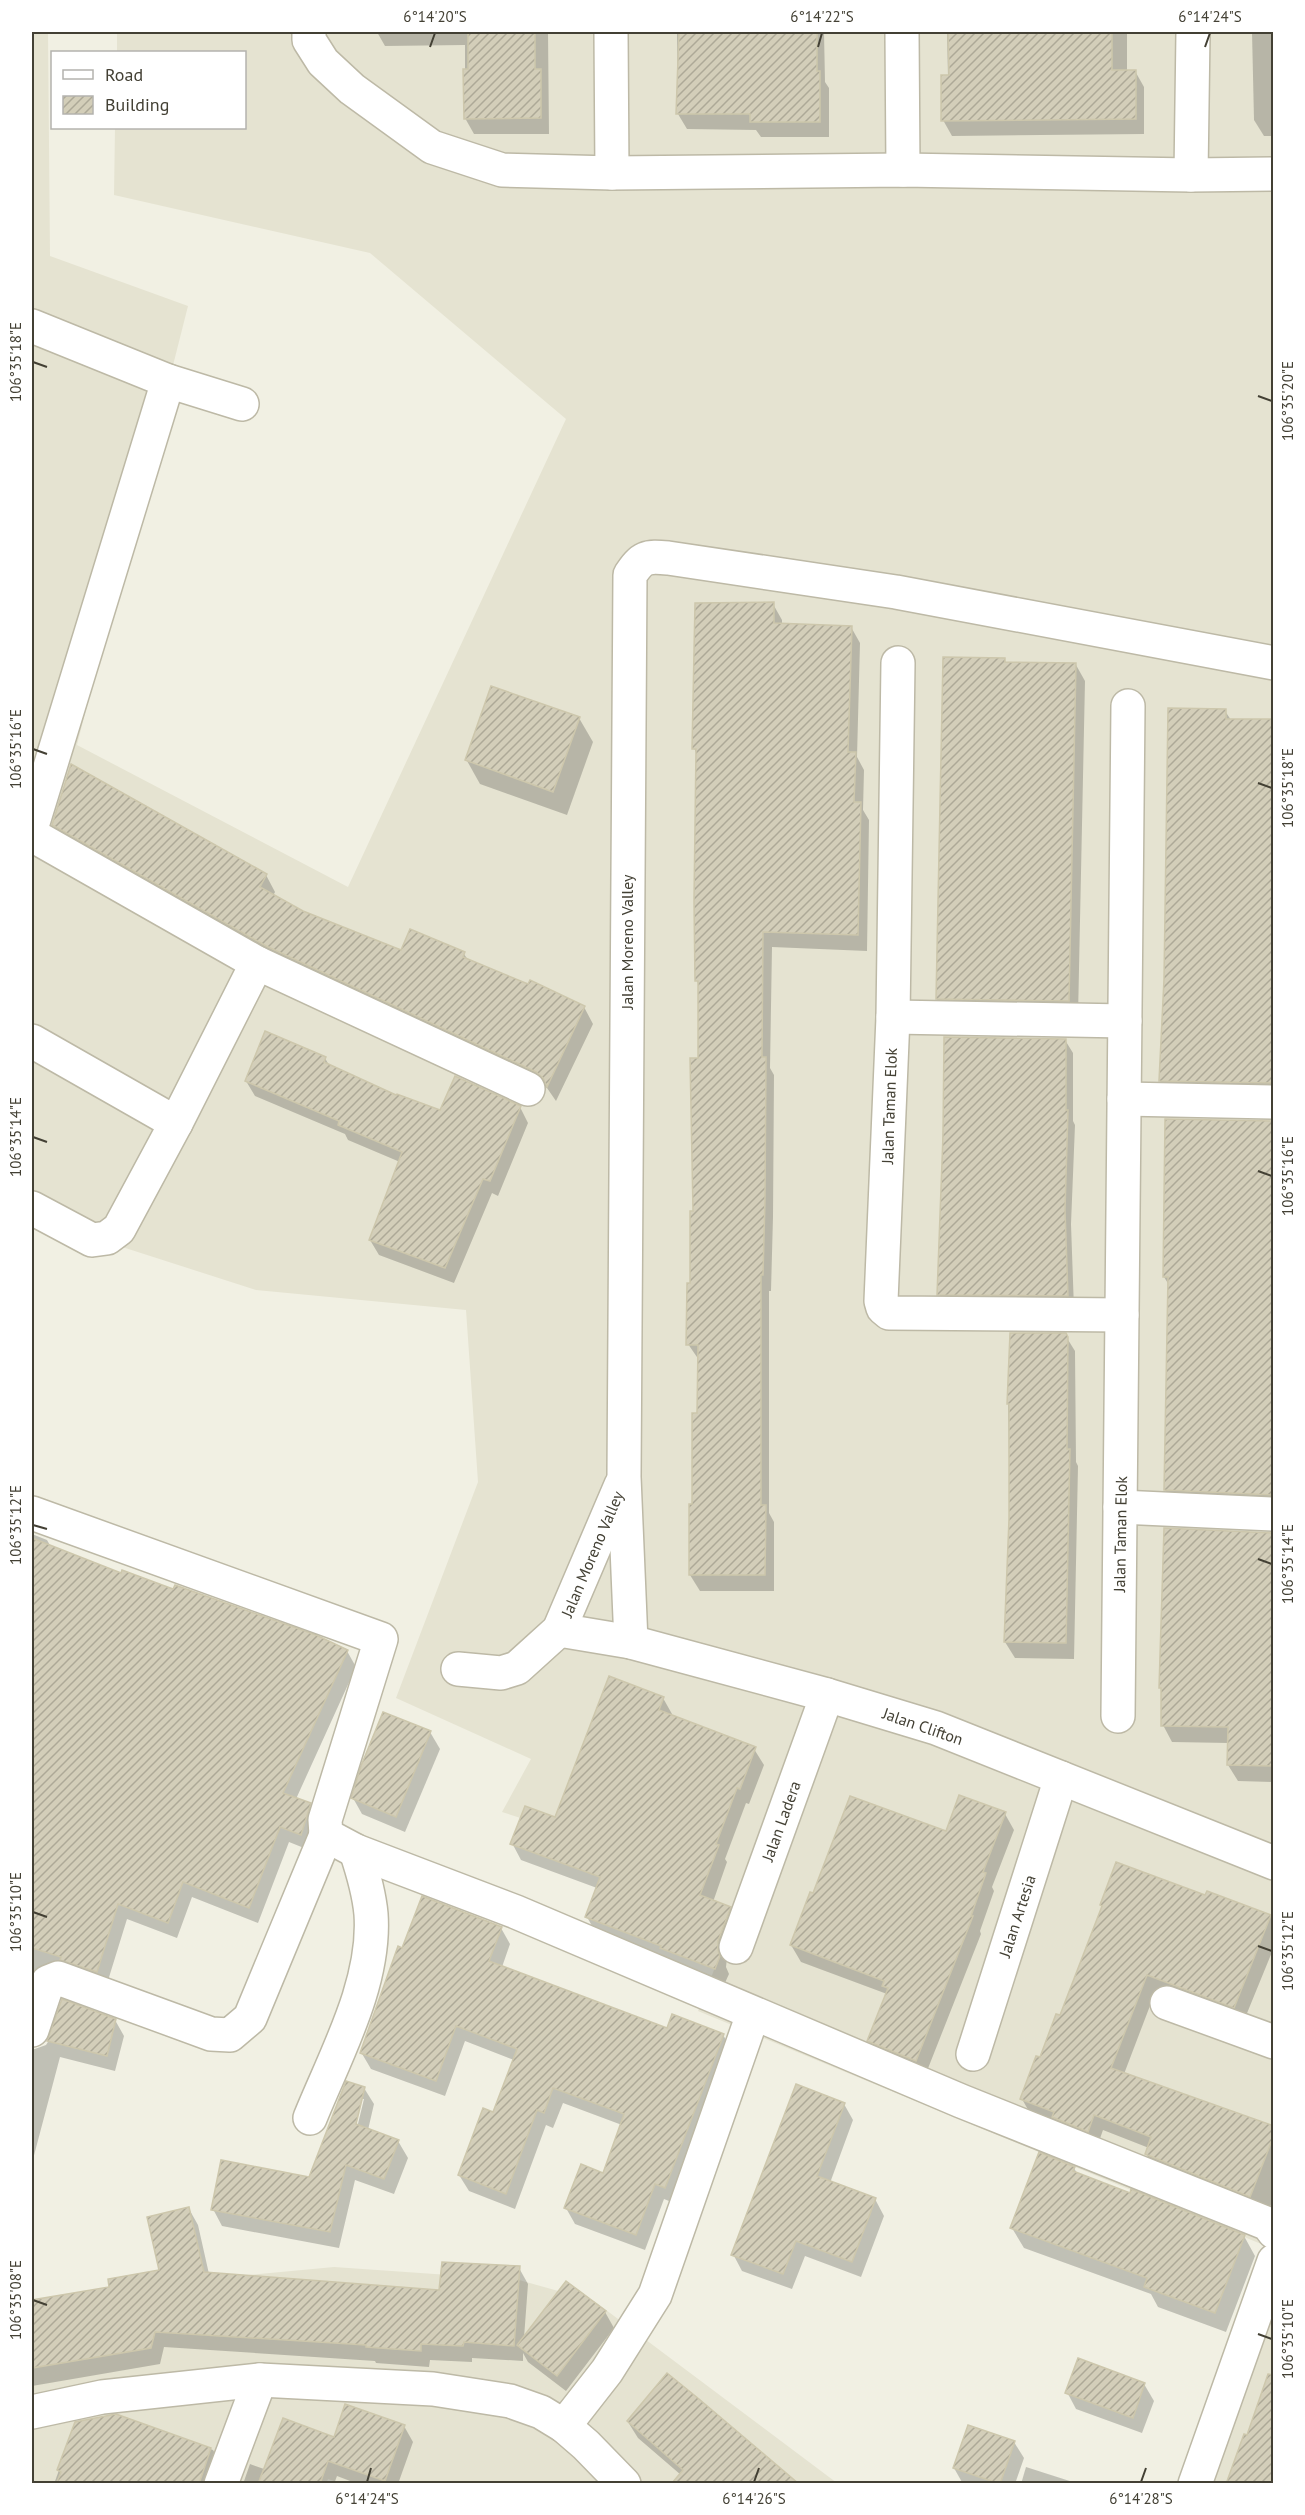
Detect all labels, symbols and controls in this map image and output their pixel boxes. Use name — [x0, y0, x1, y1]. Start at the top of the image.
text: 6°14'20"S — [403, 7, 467, 26]
text: 6°14'22"S — [790, 7, 854, 26]
text: 6°14'24"S — [1178, 7, 1242, 26]
legend — [51, 51, 246, 129]
text: Road — [105, 63, 143, 86]
text: Building — [105, 93, 169, 116]
text: 106°35'18"E — [6, 322, 25, 402]
text: 106°35'20"E — [1278, 361, 1297, 441]
text: 106°35'16"E — [6, 709, 25, 789]
text: 106°35'18"E — [1278, 748, 1297, 828]
street label: Jalan Moreno Valley — [617, 874, 637, 1010]
street label: Jalan Taman Elok — [877, 1047, 901, 1165]
text: 106°35'14"E — [6, 1097, 25, 1177]
text: 106°35'16"E — [1278, 1136, 1297, 1216]
street label: Jalan Taman Elok — [1109, 1475, 1131, 1593]
text: 106°35'12"E — [6, 1485, 25, 1565]
street label: Jalan Moreno Valley — [556, 1487, 628, 1621]
text: 106°35'14"E — [1278, 1524, 1297, 1604]
street label: Jalan Clifton — [879, 1703, 966, 1749]
street label: Jalan Ladera — [757, 1778, 805, 1865]
text: 106°35'10"E — [6, 1872, 25, 1952]
street label: Jalan Artesia — [994, 1872, 1040, 1961]
text: 106°35'12"E — [1278, 1911, 1297, 1991]
text: 106°35'08"E — [6, 2260, 25, 2340]
text: 106°35'10"E — [1278, 2299, 1297, 2379]
text: 6°14'24"S — [335, 2489, 399, 2508]
text: 6°14'26"S — [722, 2489, 786, 2508]
text: 6°14'28"S — [1109, 2489, 1173, 2508]

